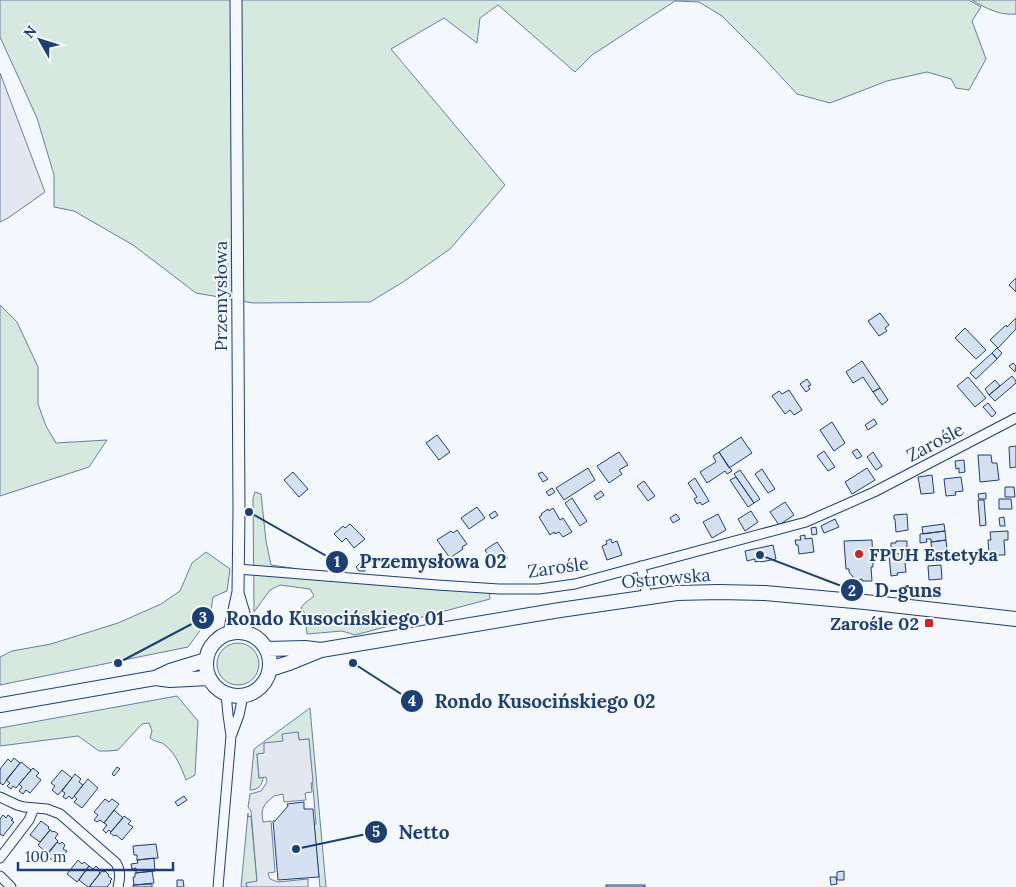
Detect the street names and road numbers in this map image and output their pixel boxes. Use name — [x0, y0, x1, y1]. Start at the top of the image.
street label: Przemysłowa — [209, 241, 232, 351]
street label: Zarośle — [902, 417, 968, 467]
street label: Zarośle — [526, 551, 590, 583]
street label: Ostrowska — [621, 563, 711, 593]

